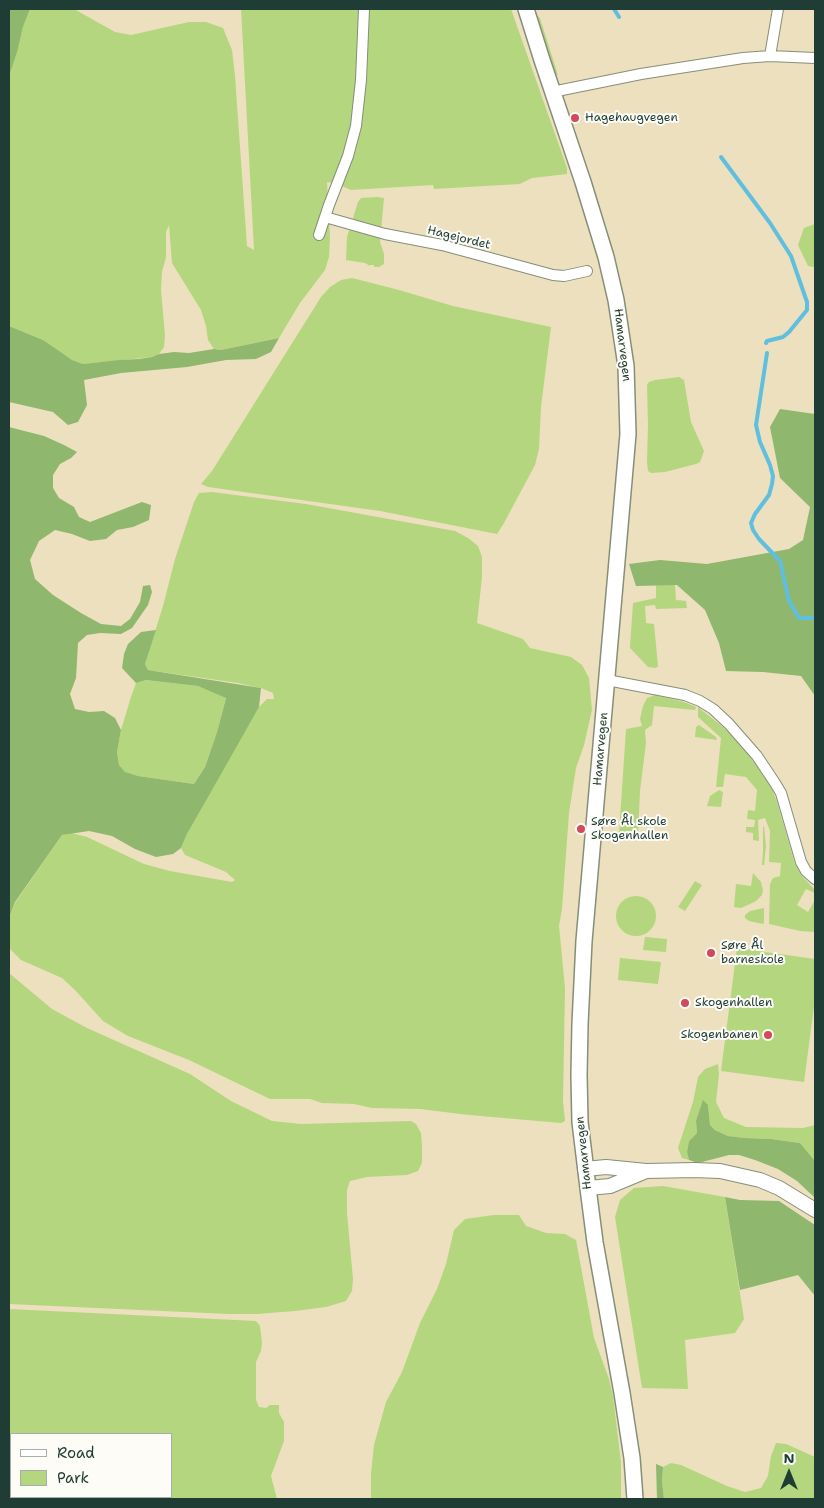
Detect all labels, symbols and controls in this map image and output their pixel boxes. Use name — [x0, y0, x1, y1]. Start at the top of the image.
place label: Hagehaugvegen — [585, 111, 678, 125]
marker: Hagehaugvegen — [569, 112, 581, 124]
street label: Hagejordet — [426, 223, 492, 253]
street label: Hamarvegen — [610, 308, 634, 382]
street label: Hamarvegen — [591, 712, 611, 786]
place label: Søre Ål skole Skogenhallen — [591, 815, 668, 843]
marker: Søre Ål skole Skogenhallen — [575, 823, 587, 835]
place label: Søre Ål barneskole — [721, 939, 784, 967]
marker: Søre Ål barneskole — [705, 947, 717, 959]
place label: Skogenhallen — [695, 996, 772, 1010]
marker: Skogenhallen — [679, 997, 691, 1009]
place label: Skogenbanen — [681, 1028, 758, 1042]
marker: Skogenbanen — [762, 1029, 774, 1041]
street label: Hamarvegen — [573, 1116, 595, 1190]
legend — [10, 1433, 172, 1498]
text: Road — [57, 1443, 95, 1463]
north arrow — [764, 1448, 814, 1498]
text: N — [783, 1449, 795, 1467]
text: Park — [57, 1468, 89, 1488]

